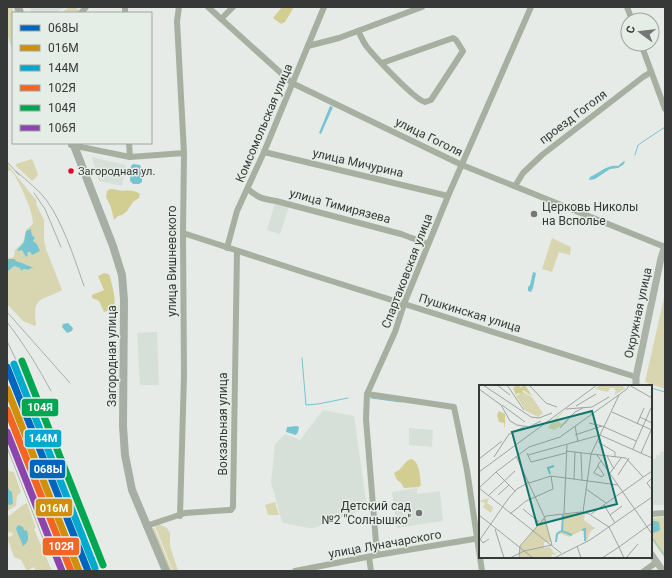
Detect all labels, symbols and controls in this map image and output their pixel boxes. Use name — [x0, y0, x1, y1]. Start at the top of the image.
legend — [12, 12, 152, 144]
north arrow — [620, 12, 660, 52]
text: 068Ы — [48, 21, 79, 35]
text: С — [624, 24, 638, 35]
text: 016М — [48, 41, 79, 55]
text: 144М — [48, 61, 79, 75]
street label: Комсомольская улица — [233, 62, 295, 184]
text: 102Я — [48, 81, 76, 95]
street label: проезд Гоголя — [537, 87, 609, 147]
text: 104Я — [48, 101, 76, 115]
street label: улица Гоголя — [393, 115, 465, 159]
text: 106Я — [48, 121, 76, 135]
street label: улица Мичурина — [311, 146, 405, 180]
place label: Загородная ул. — [78, 165, 155, 178]
marker: Загородная ул. — [66, 166, 76, 176]
street label: улица Тимирязева — [288, 186, 392, 226]
place label: Церковь Николы на Всполье — [542, 200, 638, 228]
street label: улица Вишневского — [165, 205, 179, 317]
marker: Церковь Николы на Всполье — [529, 209, 539, 219]
street label: Спартаковская улица — [379, 212, 435, 330]
street label: Окружная улица — [622, 266, 654, 360]
street label: Пушкинская улица — [417, 291, 523, 335]
street label: Загородная улица — [105, 305, 119, 407]
street label: Вокзальная улица — [216, 373, 230, 475]
inset map — [479, 385, 652, 558]
line badge: 104Я — [21, 398, 59, 417]
text: 104Я — [27, 401, 53, 414]
line badge: 144М — [24, 429, 62, 448]
text: 144М — [29, 432, 57, 445]
line badge: 068Ы — [29, 459, 66, 479]
text: 068Ы — [34, 463, 62, 476]
line badge: 016М — [35, 498, 73, 517]
place label: Детский сад №2 "Солнышко" — [321, 499, 411, 527]
text: 016М — [40, 502, 68, 515]
marker: Детский сад №2 "Солнышко" — [414, 508, 424, 518]
street label: улица Луначарского — [327, 527, 443, 561]
line badge: 102Я — [42, 537, 80, 556]
text: 102Я — [48, 540, 74, 553]

